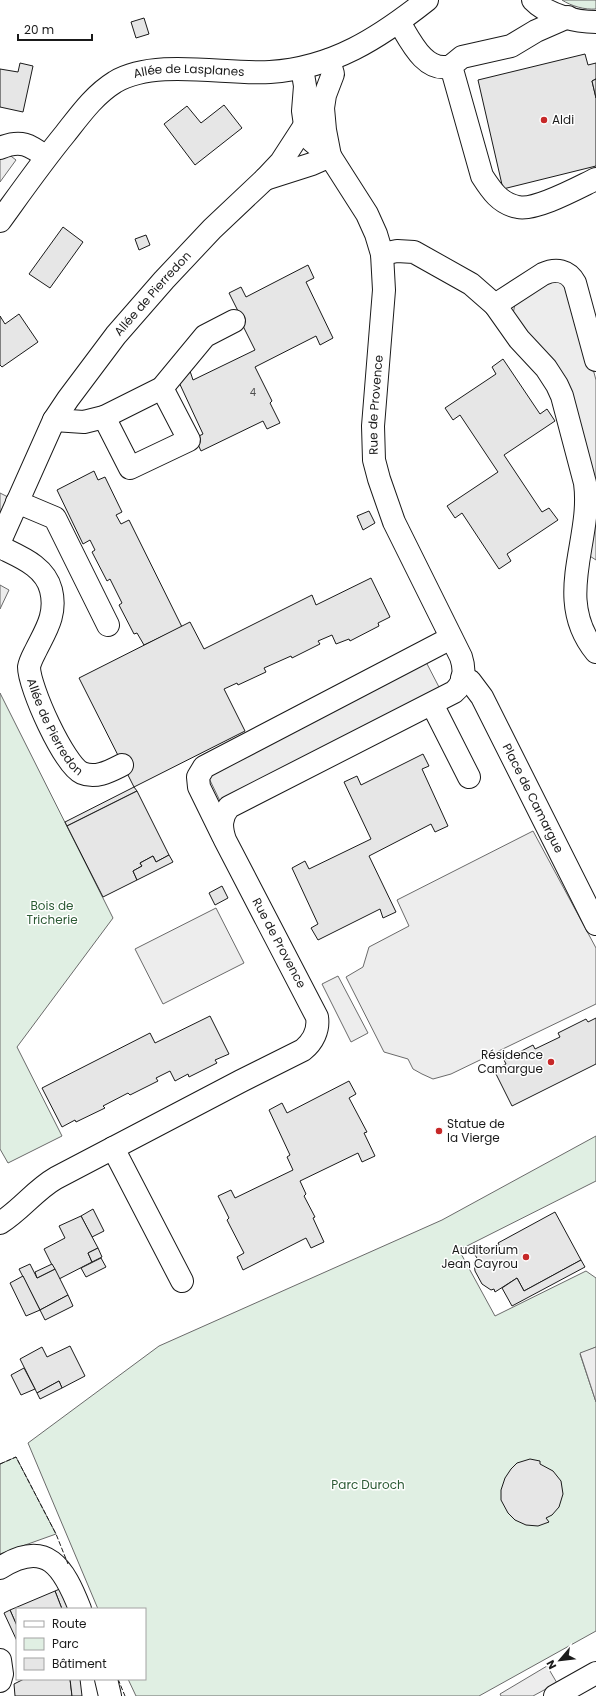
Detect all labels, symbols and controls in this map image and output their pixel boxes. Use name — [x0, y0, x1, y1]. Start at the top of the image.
scale bar — [18, 16, 92, 42]
text: 20 m — [24, 21, 54, 38]
street label: Allée de Lasplanes — [131, 60, 245, 82]
place label: Aldi — [552, 111, 574, 128]
marker: Aldi — [539, 115, 549, 125]
street label: Allée de Pierredon — [110, 247, 195, 339]
street label: Rue de Provence — [364, 354, 387, 455]
house number: 4 — [250, 385, 256, 400]
street label: Allée de Pierredon — [23, 676, 87, 779]
street label: Place de Camargue — [499, 741, 568, 856]
street label: Rue de Provence — [248, 895, 310, 991]
park label: Bois de Tricherie — [26, 897, 78, 928]
place label: Résidence Camargue — [477, 1046, 543, 1077]
marker: Résidence Camargue — [546, 1057, 556, 1067]
place label: Statue de la Vierge — [447, 1115, 505, 1146]
marker: Statue de la Vierge — [434, 1126, 444, 1136]
place label: Auditorium Jean Cayrou — [441, 1241, 518, 1272]
marker: Auditorium Jean Cayrou — [521, 1252, 531, 1262]
park label: Parc Duroch — [331, 1476, 405, 1493]
legend — [16, 1608, 146, 1680]
text: Route — [52, 1615, 86, 1632]
text: Parc — [52, 1635, 79, 1652]
north arrow — [540, 1640, 580, 1680]
text: Bâtiment — [52, 1655, 107, 1672]
text: N — [542, 1657, 560, 1672]

